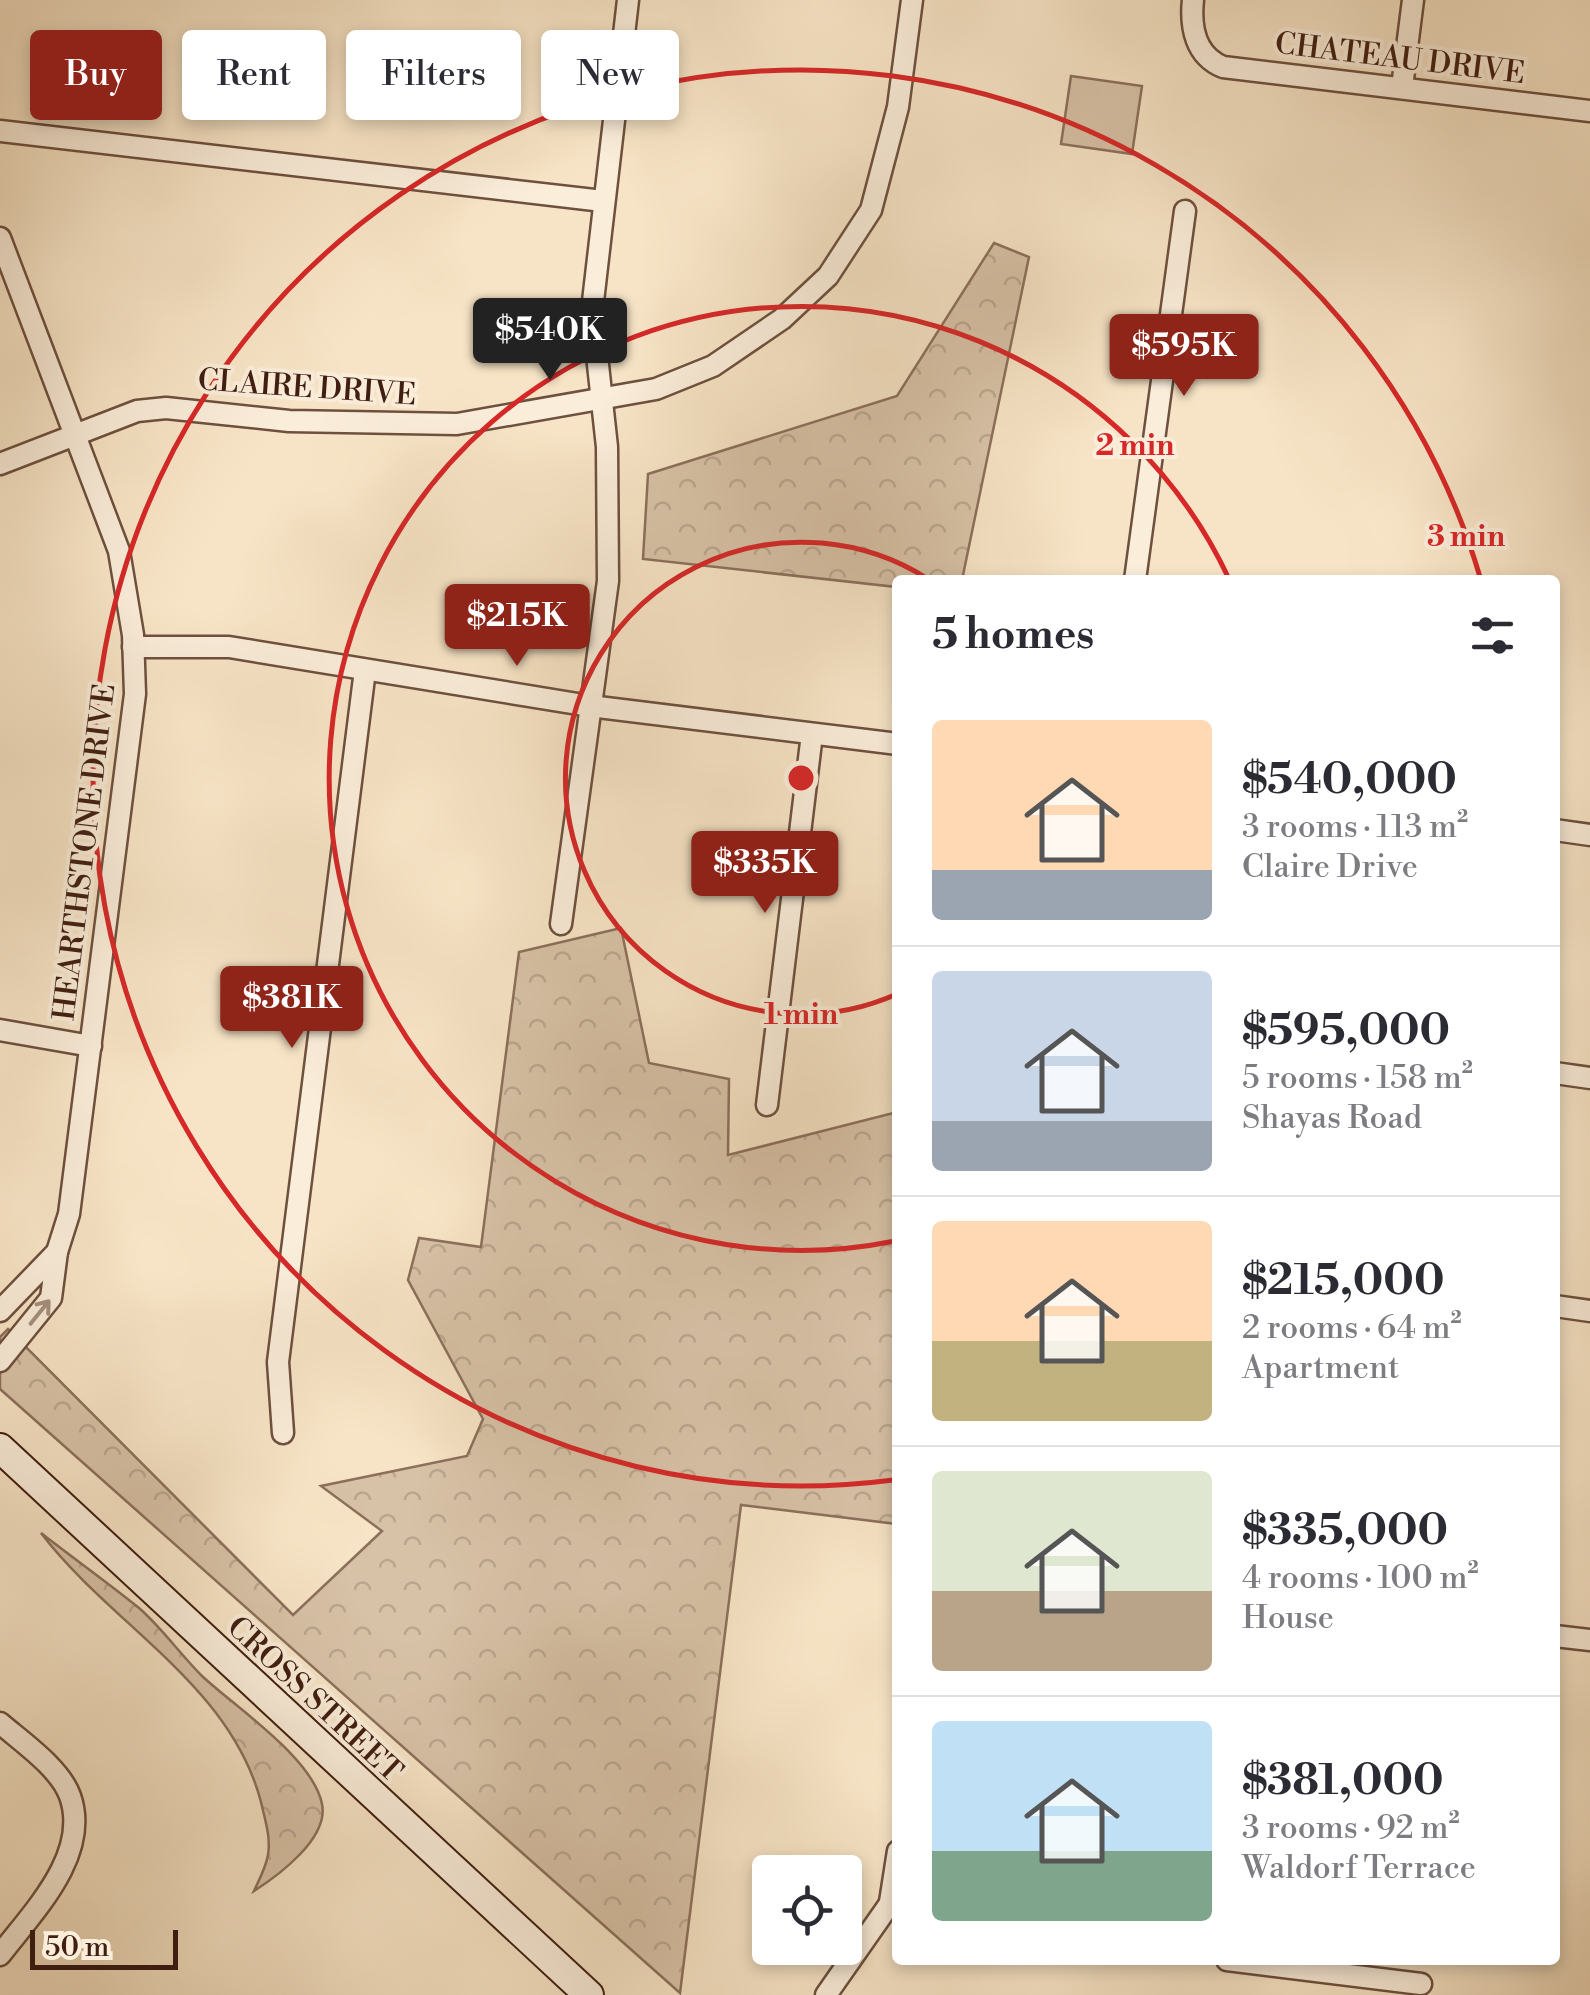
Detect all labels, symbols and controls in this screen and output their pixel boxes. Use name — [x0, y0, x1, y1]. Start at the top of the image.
street label: CHATEAU DRIVE — [1273, 25, 1527, 93]
chip: Buy — [30, 30, 162, 120]
chip: Rent — [182, 30, 326, 120]
chip: Filters — [346, 30, 521, 120]
chip: New — [541, 30, 679, 120]
pin: $540K — [480, 298, 620, 383]
text: $540K — [495, 310, 605, 350]
pin: $595K — [1114, 314, 1254, 399]
text: $595K — [1132, 326, 1236, 366]
street label: CLAIRE DRIVE — [197, 361, 417, 415]
text: 2 min — [1096, 427, 1175, 465]
text: 3 min — [1427, 518, 1506, 556]
pin: $215K — [447, 584, 587, 669]
text: $215K — [467, 596, 567, 636]
icon: filters — [1465, 608, 1520, 663]
text: 5 homes — [932, 609, 1094, 662]
street label: HEARTHSTONE DRIVE — [45, 682, 125, 1023]
text: $540,000 — [1242, 754, 1457, 807]
centre of rings — [783, 760, 819, 796]
icon: home — [1012, 760, 1132, 880]
text: 3 rooms · 113 m² — [1242, 807, 1468, 847]
pin: $335K — [695, 831, 835, 916]
text: $335K — [713, 843, 817, 883]
text: Claire Drive — [1242, 847, 1418, 887]
pin: $381K — [222, 966, 362, 1051]
text: $381K — [242, 978, 342, 1018]
text: 1 min — [764, 996, 839, 1034]
text: $595,000 — [1242, 1005, 1450, 1058]
icon: home — [1012, 1011, 1132, 1131]
text: 5 rooms · 158 m² — [1242, 1058, 1473, 1098]
text: Shayas Road — [1242, 1098, 1422, 1138]
text: $215,000 — [1242, 1255, 1444, 1308]
icon: home — [1012, 1261, 1132, 1381]
one-way arrow — [29, 1299, 51, 1325]
text: 2 rooms · 64 m² — [1242, 1308, 1462, 1348]
text: Apartment — [1242, 1348, 1399, 1388]
text: $335,000 — [1242, 1505, 1448, 1558]
icon: home — [1012, 1511, 1132, 1631]
text: 4 rooms · 100 m² — [1242, 1558, 1479, 1598]
text: House — [1242, 1598, 1334, 1638]
street label: CROSS STREET — [219, 1609, 410, 1791]
text: $381,000 — [1242, 1755, 1444, 1808]
icon: home — [1012, 1761, 1132, 1881]
text: 3 rooms · 92 m² — [1242, 1808, 1460, 1848]
text: Waldorf Terrace — [1242, 1848, 1476, 1888]
map controls — [752, 1855, 862, 1965]
button: locate — [752, 1855, 862, 1965]
scale bar — [30, 1925, 178, 1970]
text: 50 m — [45, 1930, 109, 1965]

